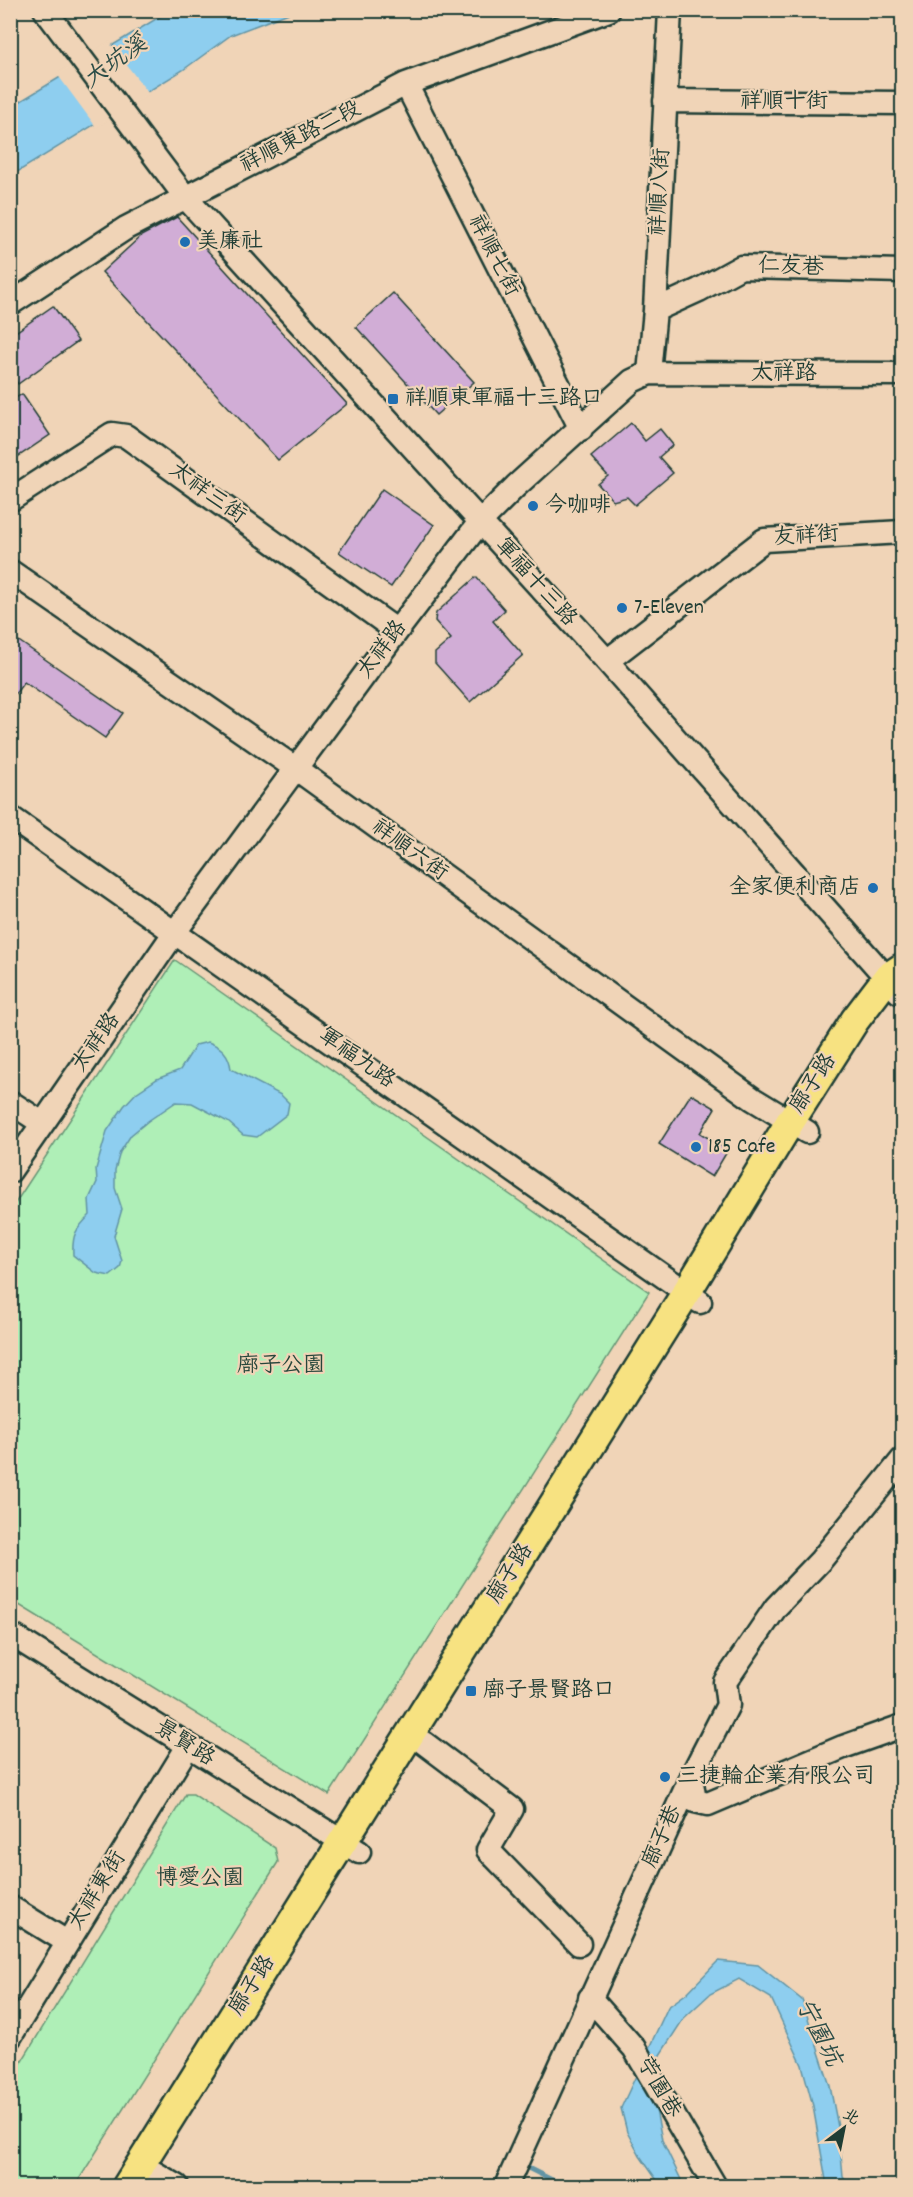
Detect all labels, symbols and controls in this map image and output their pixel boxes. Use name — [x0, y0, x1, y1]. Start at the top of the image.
water label: 大坑溪 — [77, 27, 157, 98]
street label: 祥順十街 — [740, 87, 828, 118]
street label: 祥順東路二段 — [235, 94, 367, 182]
street label: 祥順八街 — [643, 147, 679, 237]
street label: 祥順七街 — [459, 210, 527, 302]
place label: 美廉社 — [197, 227, 263, 258]
marker: 美廉社 — [178, 235, 192, 249]
street label: 仁友巷 — [757, 251, 825, 285]
street label: 太祥路 — [751, 359, 817, 390]
place label: 祥順東軍福十三路口 — [405, 384, 603, 415]
marker: 祥順東軍福十三路口 — [386, 392, 400, 406]
street label: 太祥三街 — [162, 456, 252, 532]
place label: 今咖啡 — [545, 491, 611, 522]
marker: 今咖啡 — [526, 499, 540, 513]
street label: 友祥街 — [772, 519, 840, 555]
street label: 軍福十三路 — [487, 532, 583, 634]
place label: 7-Eleven — [634, 593, 704, 624]
marker: 7-Eleven — [615, 601, 629, 615]
street label: 太祥路 — [351, 614, 415, 686]
street label: 祥順六街 — [364, 813, 454, 889]
place label: 全家便利商店 — [729, 873, 861, 904]
marker: 全家便利商店 — [866, 881, 880, 895]
street label: 太祥路 — [65, 1007, 129, 1079]
street label: 軍福九路 — [311, 1021, 401, 1097]
street label: 廍子路 — [783, 1048, 845, 1120]
place label: 185 Cafe — [708, 1132, 775, 1163]
marker: 185 Cafe — [689, 1140, 703, 1154]
park label: 廍子公園 — [237, 1351, 325, 1382]
street label: 廍子路 — [480, 1538, 542, 1610]
place label: 廍子景賢路口 — [483, 1676, 615, 1707]
marker: 廍子景賢路口 — [464, 1684, 478, 1698]
street label: 景賢路 — [148, 1713, 220, 1775]
place label: 三捷輪企業有限公司 — [677, 1762, 875, 1793]
marker: 三捷輪企業有限公司 — [658, 1770, 672, 1784]
street label: 廍子巷 — [635, 1801, 691, 1873]
street label: 太祥東街 — [62, 1845, 134, 1937]
park label: 博愛公園 — [156, 1864, 244, 1895]
street label: 廍子路 — [222, 1950, 284, 2022]
water label: 宁園坑 — [786, 1993, 850, 2075]
street label: 苧園巷 — [628, 2052, 688, 2124]
north arrow — [814, 2098, 874, 2158]
text: 北 — [838, 2103, 864, 2131]

